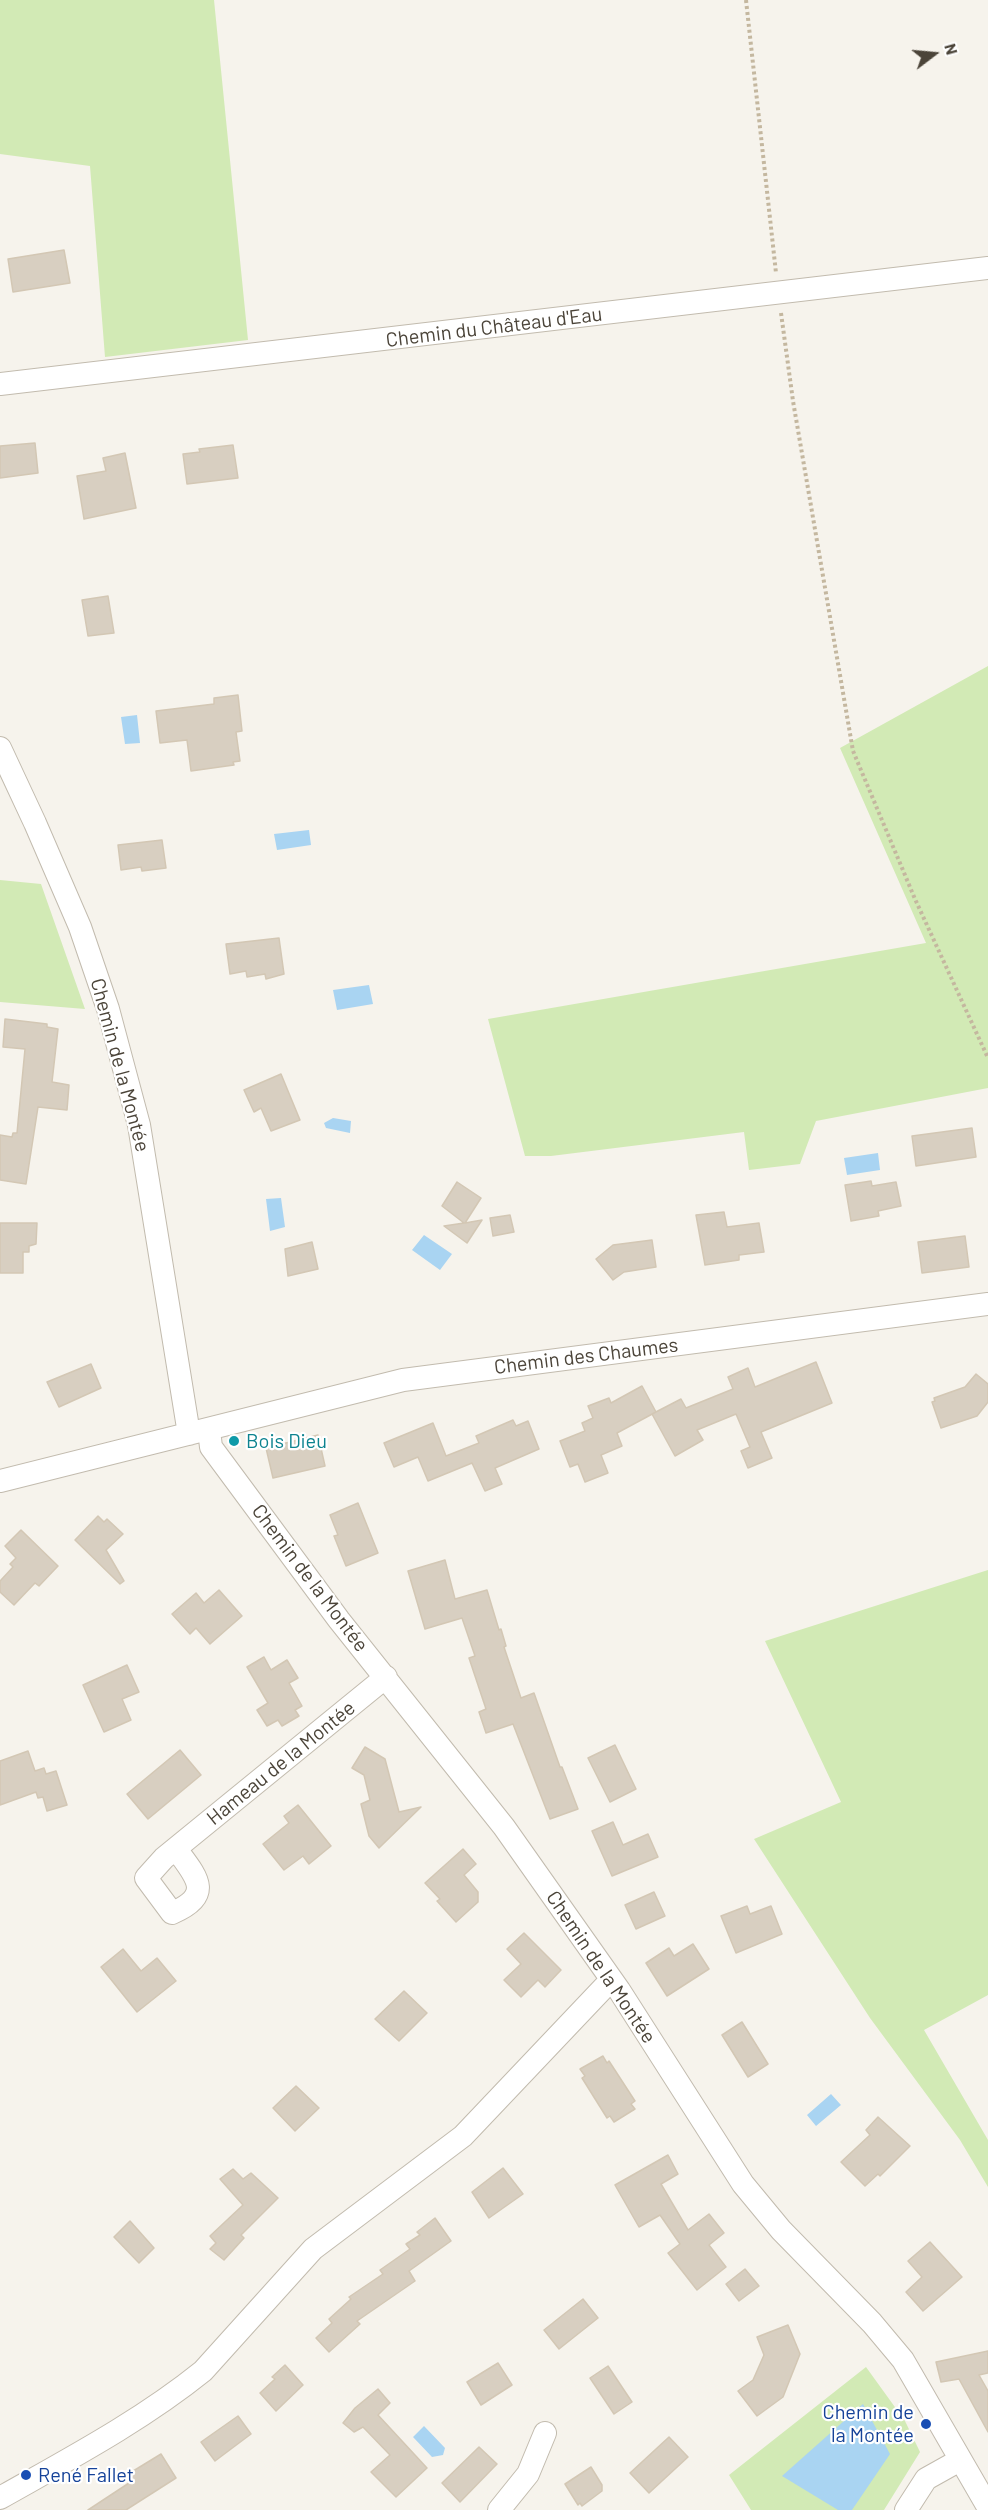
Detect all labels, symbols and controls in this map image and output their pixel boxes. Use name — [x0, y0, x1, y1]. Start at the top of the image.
north arrow — [904, 24, 964, 84]
text: N — [941, 41, 962, 57]
street label: Chemin du Château d'Eau — [384, 302, 604, 352]
street label: Chemin de la Montée — [85, 976, 155, 1154]
street label: Chemin des Chaumes — [493, 1333, 679, 1379]
place label: Bois Dieu — [246, 1429, 327, 1453]
marker: Bois Dieu — [227, 1434, 241, 1448]
street label: Chemin de la Montée — [247, 1499, 373, 1657]
street label: Hameau de la Montée — [202, 1696, 360, 1830]
street label: Chemin de la Montée — [541, 1886, 661, 2048]
place label: Chemin de la Montée — [823, 2400, 914, 2447]
marker: Chemin de la Montée — [919, 2417, 933, 2431]
place label: René Fallet — [38, 2463, 134, 2487]
marker: René Fallet — [19, 2468, 33, 2482]

